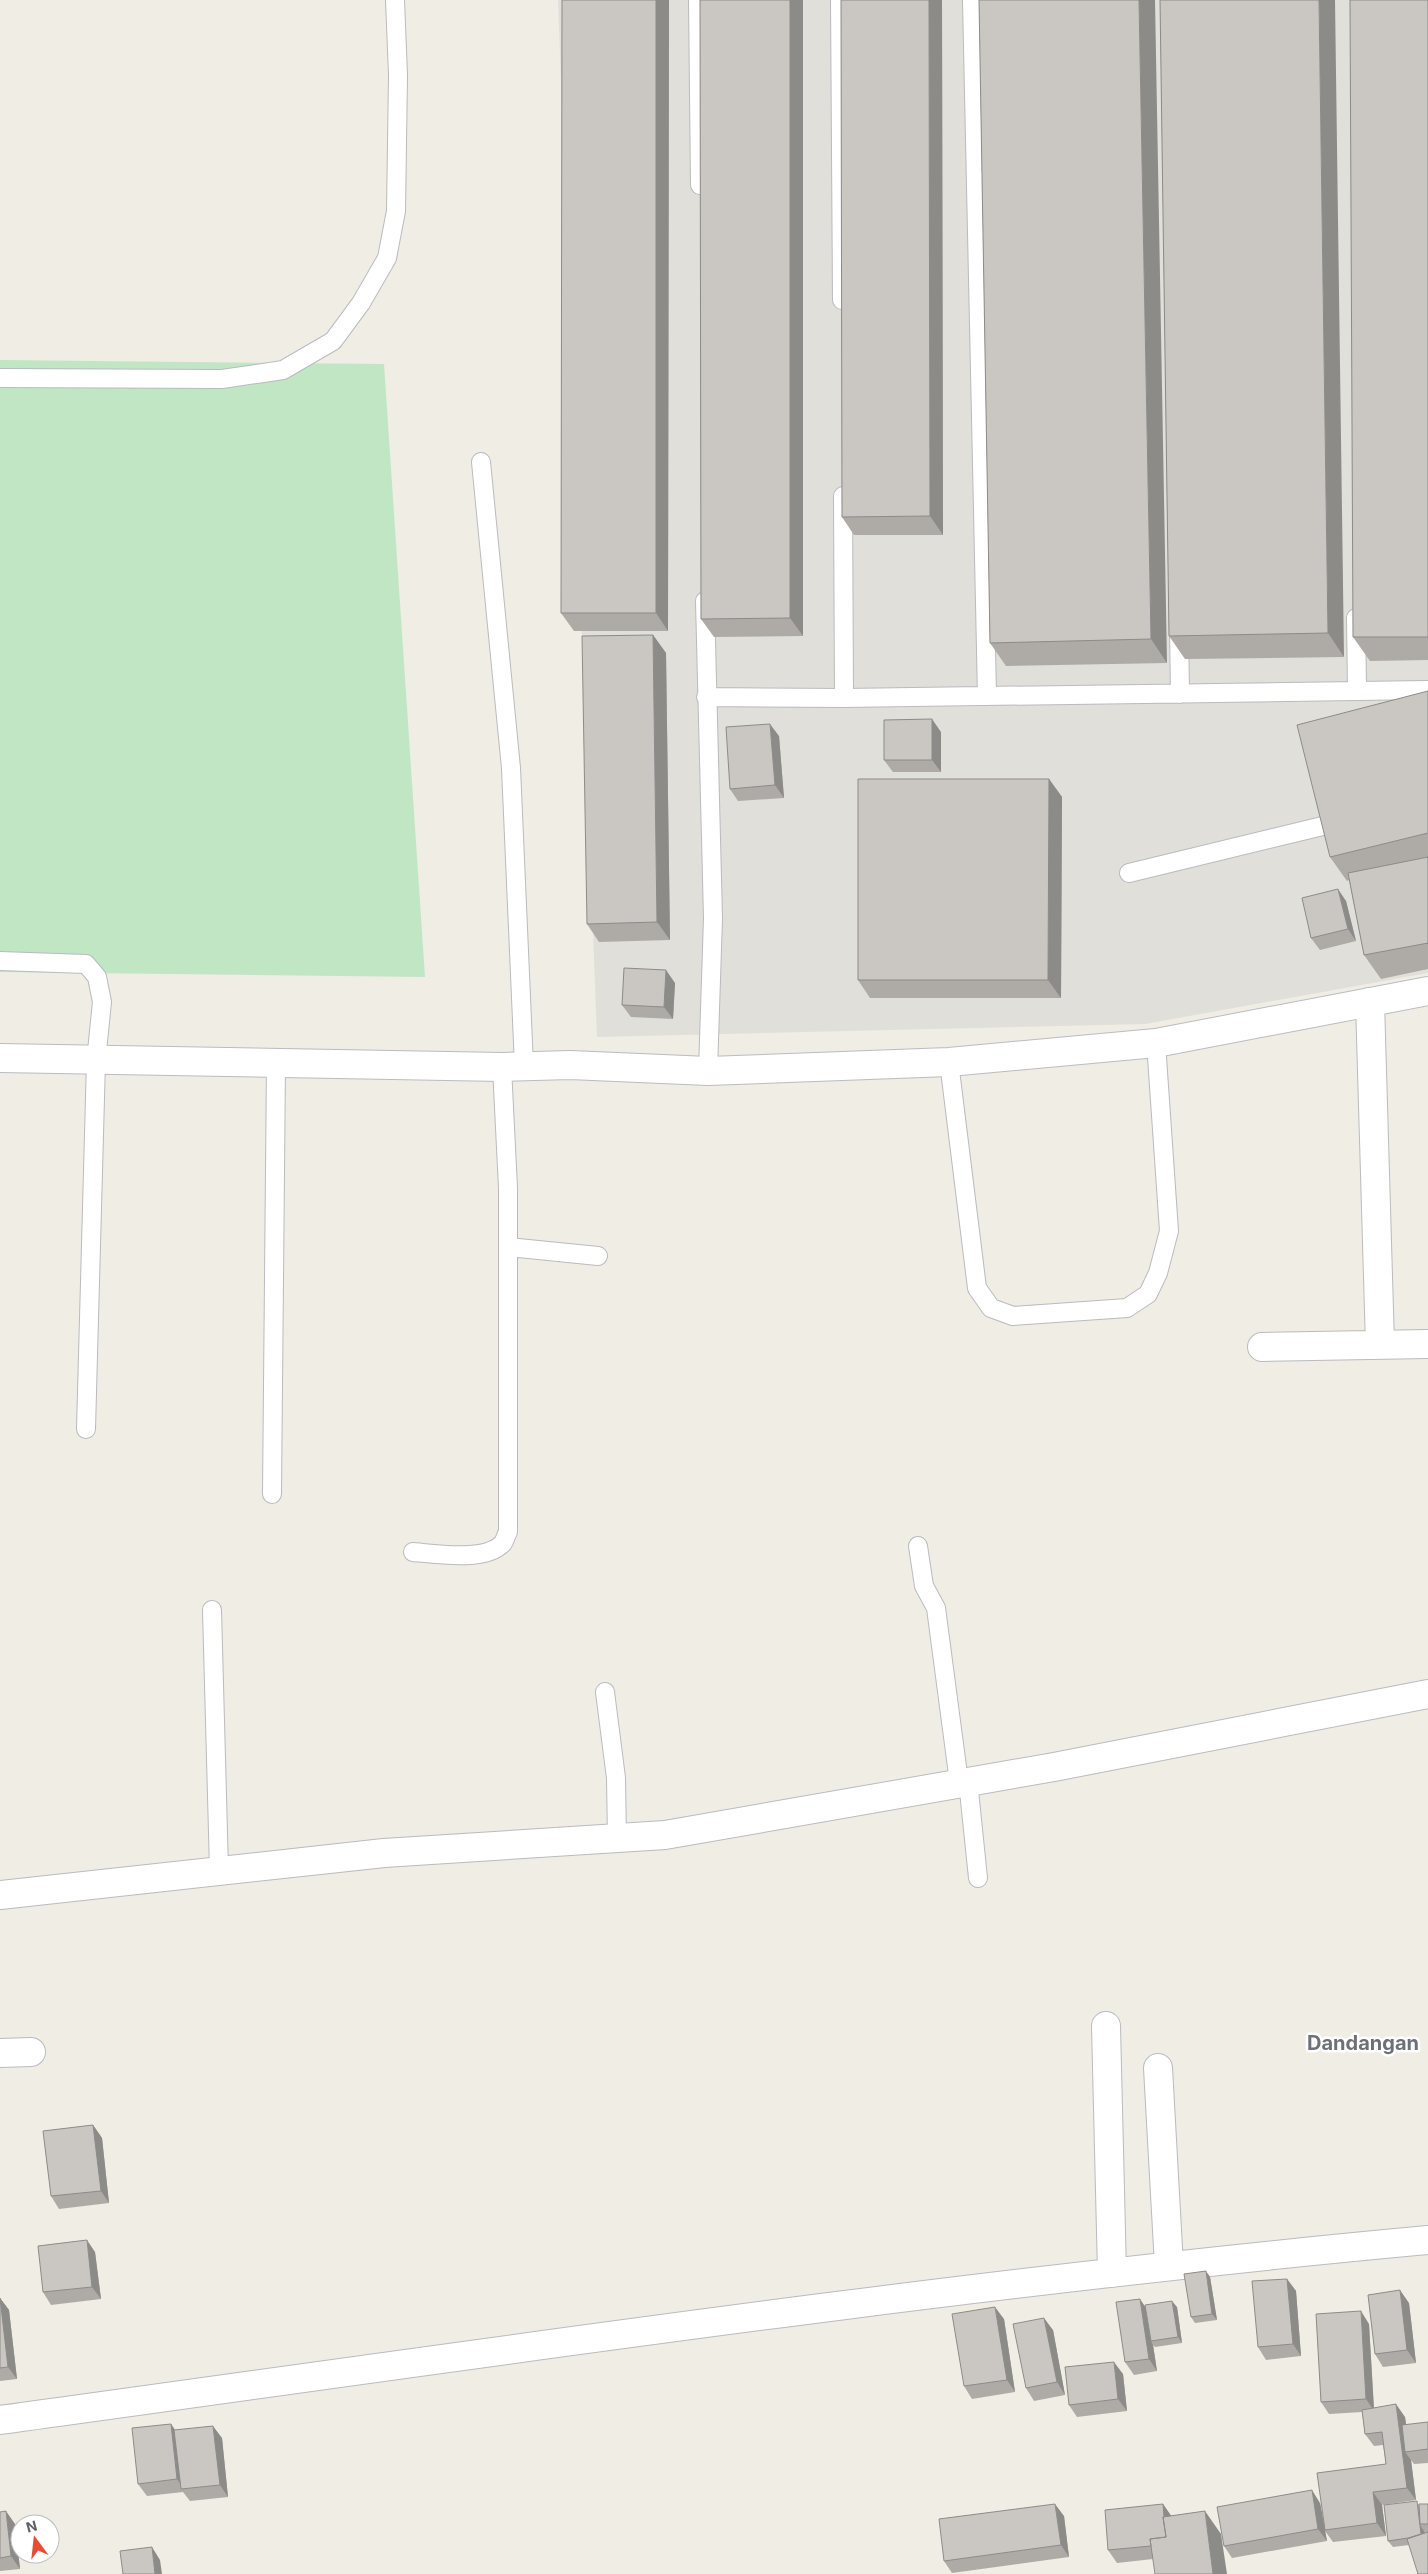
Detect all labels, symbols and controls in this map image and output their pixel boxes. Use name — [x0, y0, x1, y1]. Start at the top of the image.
district label: Dandangan — [1307, 2031, 1419, 2055]
north arrow — [10, 2514, 60, 2564]
text: N — [24, 2516, 39, 2536]

